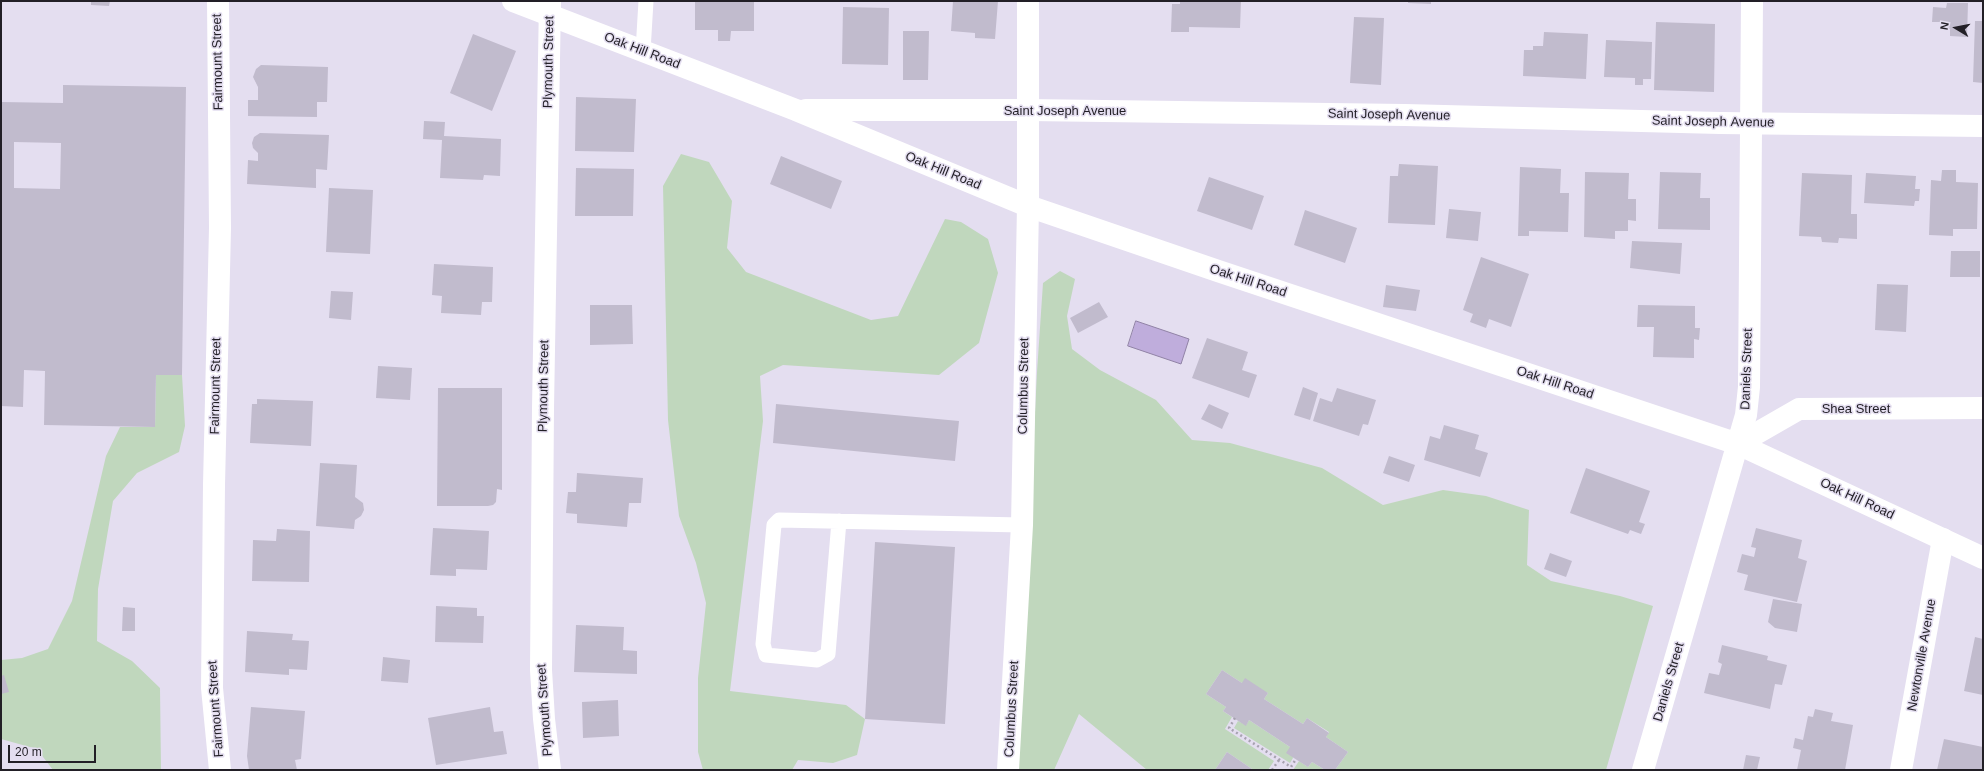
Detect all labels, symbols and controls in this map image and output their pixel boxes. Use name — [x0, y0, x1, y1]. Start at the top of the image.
north arrow — [1936, 8, 1976, 48]
street label: Fairmount Street — [209, 13, 227, 111]
street label: Plymouth Street — [540, 16, 558, 108]
text: N — [1938, 21, 1951, 31]
street label: Oak Hill Road — [602, 29, 682, 73]
street label: Saint Joseph Avenue — [1004, 103, 1126, 119]
street label: Saint Joseph Avenue — [1328, 106, 1450, 124]
street label: Saint Joseph Avenue — [1652, 113, 1774, 131]
street label: Oak Hill Road — [903, 149, 983, 193]
street label: Oak Hill Road — [1207, 261, 1289, 301]
street label: Daniels Street — [1738, 328, 1756, 410]
street label: Fairmount Street — [207, 337, 225, 435]
street label: Columbus Street — [1015, 337, 1033, 435]
street label: Plymouth Street — [535, 340, 553, 432]
street label: Oak Hill Road — [1514, 363, 1596, 403]
street label: Shea Street — [1822, 401, 1890, 417]
street label: Oak Hill Road — [1817, 475, 1897, 523]
street label: Newtonville Avenue — [1904, 598, 1940, 712]
street label: Daniels Street — [1650, 641, 1688, 723]
street label: Fairmount Street — [205, 660, 227, 758]
street label: Columbus Street — [1002, 660, 1022, 758]
street label: Plymouth Street — [534, 663, 556, 757]
scale bar — [10, 737, 98, 763]
text: 20 m — [15, 745, 42, 759]

